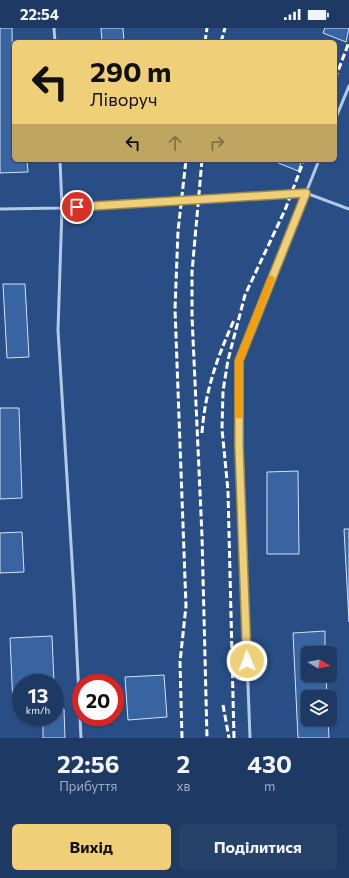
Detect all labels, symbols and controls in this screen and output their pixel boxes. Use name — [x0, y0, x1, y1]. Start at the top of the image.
text: 22:54 — [20, 5, 59, 23]
text: 290 m — [90, 54, 171, 88]
icon: left — [24, 56, 76, 108]
text: Ліворуч — [90, 88, 158, 110]
icon: left — [122, 132, 144, 154]
icon: ahead — [164, 132, 186, 154]
icon: right — [206, 132, 228, 154]
pin — [60, 190, 94, 224]
icon: arrive — [66, 196, 88, 218]
position arrow — [226, 640, 268, 682]
north arrow — [301, 646, 337, 682]
map controls — [301, 646, 337, 726]
speed limit sign: 20 — [72, 674, 124, 726]
text: 13 — [28, 683, 48, 707]
button: layers — [301, 690, 337, 726]
text: km/h — [26, 704, 50, 716]
text: 22:56 — [57, 749, 119, 778]
text: 2 — [177, 749, 190, 778]
text: 430 — [247, 749, 292, 778]
text: Прибуття — [59, 778, 117, 794]
text: хв — [177, 778, 190, 794]
text: m — [264, 778, 275, 794]
button: Вихід — [12, 824, 171, 870]
button: Поділитися — [179, 824, 337, 870]

